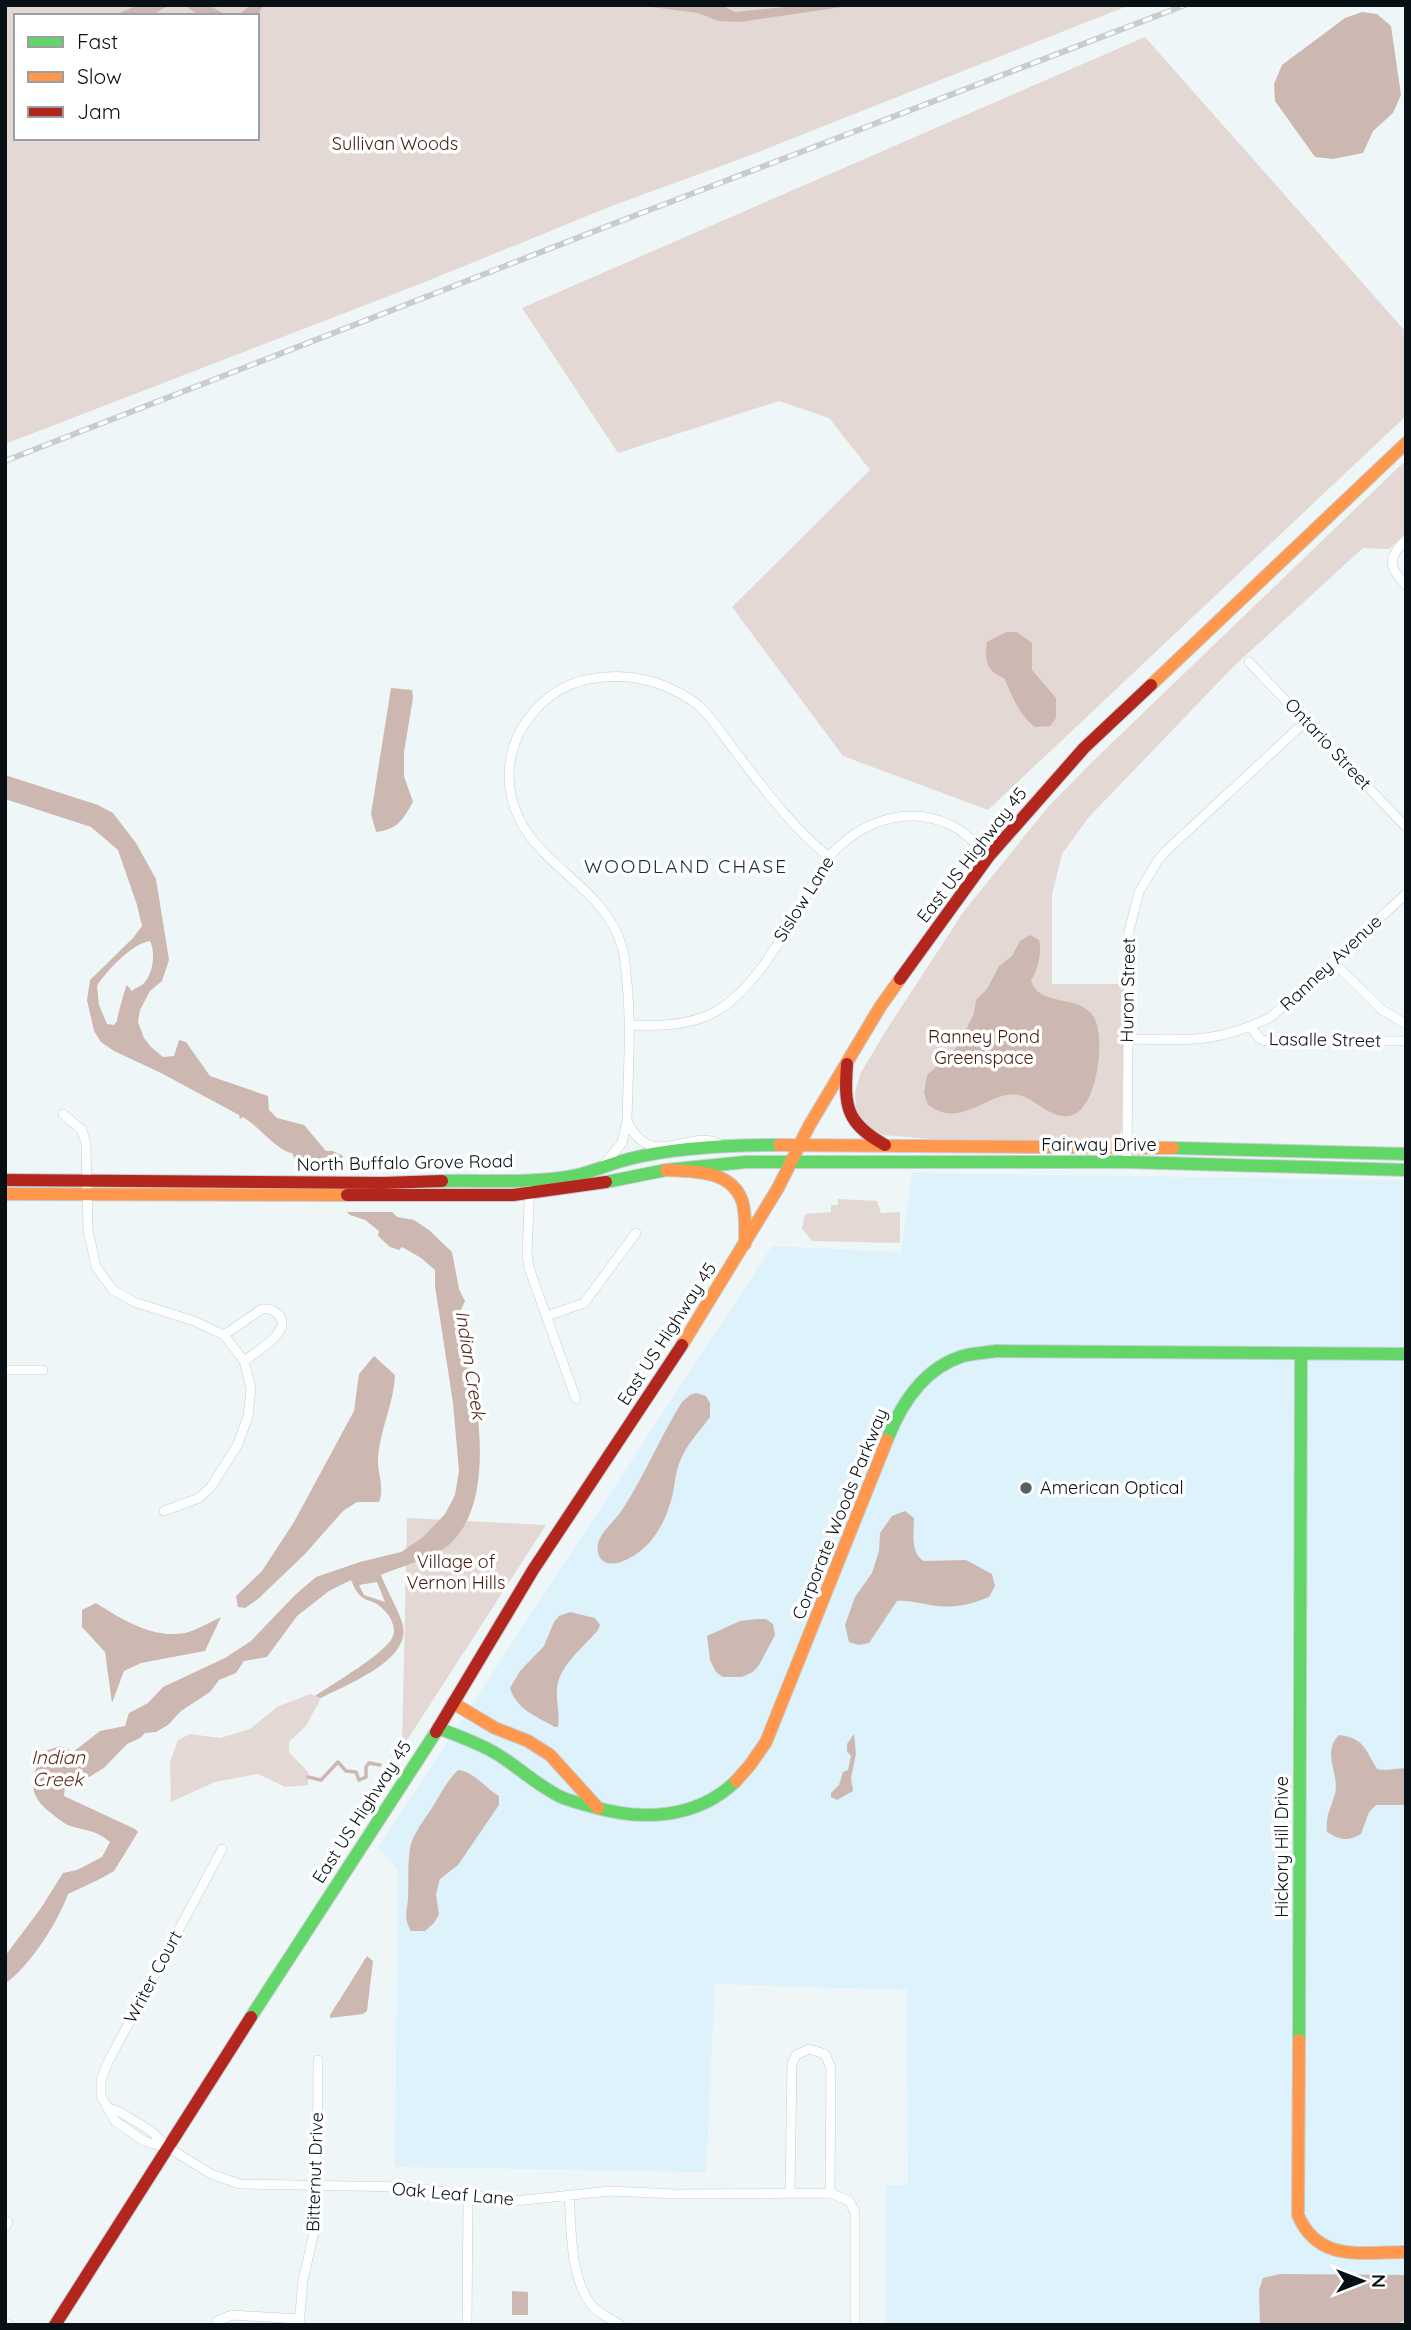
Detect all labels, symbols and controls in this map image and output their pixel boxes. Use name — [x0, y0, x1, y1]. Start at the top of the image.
legend — [14, 14, 259, 140]
text: Fast — [77, 28, 118, 54]
text: Slow — [77, 63, 122, 89]
text: Jam — [77, 98, 121, 124]
park label: Sullivan Woods — [332, 132, 458, 155]
street label: Ontario Street — [1280, 693, 1377, 794]
street label: East US Highway 45 — [912, 782, 1032, 927]
street label: Sislow Lane — [768, 852, 839, 946]
district label: WOODLAND CHASE — [584, 854, 788, 878]
street label: Ranney Avenue — [1275, 910, 1386, 1016]
street label: Huron Street — [1115, 937, 1140, 1043]
park label: Ranney Pond Greenspace — [928, 1025, 1040, 1069]
street label: Lasalle Street — [1269, 1027, 1381, 1052]
street label: Fairway Drive — [1041, 1133, 1157, 1156]
street label: North Buffalo Grove Road — [296, 1149, 514, 1176]
street label: East US Highway 45 — [612, 1258, 721, 1409]
water label: Indian Creek — [451, 1309, 492, 1423]
street label: Corporate Woods Parkway — [787, 1405, 893, 1623]
place label: American Optical — [1040, 1476, 1184, 1499]
marker: American Optical — [1018, 1480, 1034, 1496]
park label: Village of Vernon Hills — [407, 1550, 505, 1594]
street label: East US Highway 45 — [307, 1736, 416, 1887]
water label: Indian Creek — [31, 1745, 86, 1791]
street label: Hickory Hill Drive — [1270, 1776, 1293, 1918]
street label: Writer Court — [118, 1926, 187, 2027]
street label: Bitternut Drive — [301, 2112, 328, 2232]
street label: Oak Leaf Lane — [391, 2177, 515, 2210]
north arrow — [1327, 2246, 1397, 2316]
text: N — [1367, 2274, 1391, 2288]

